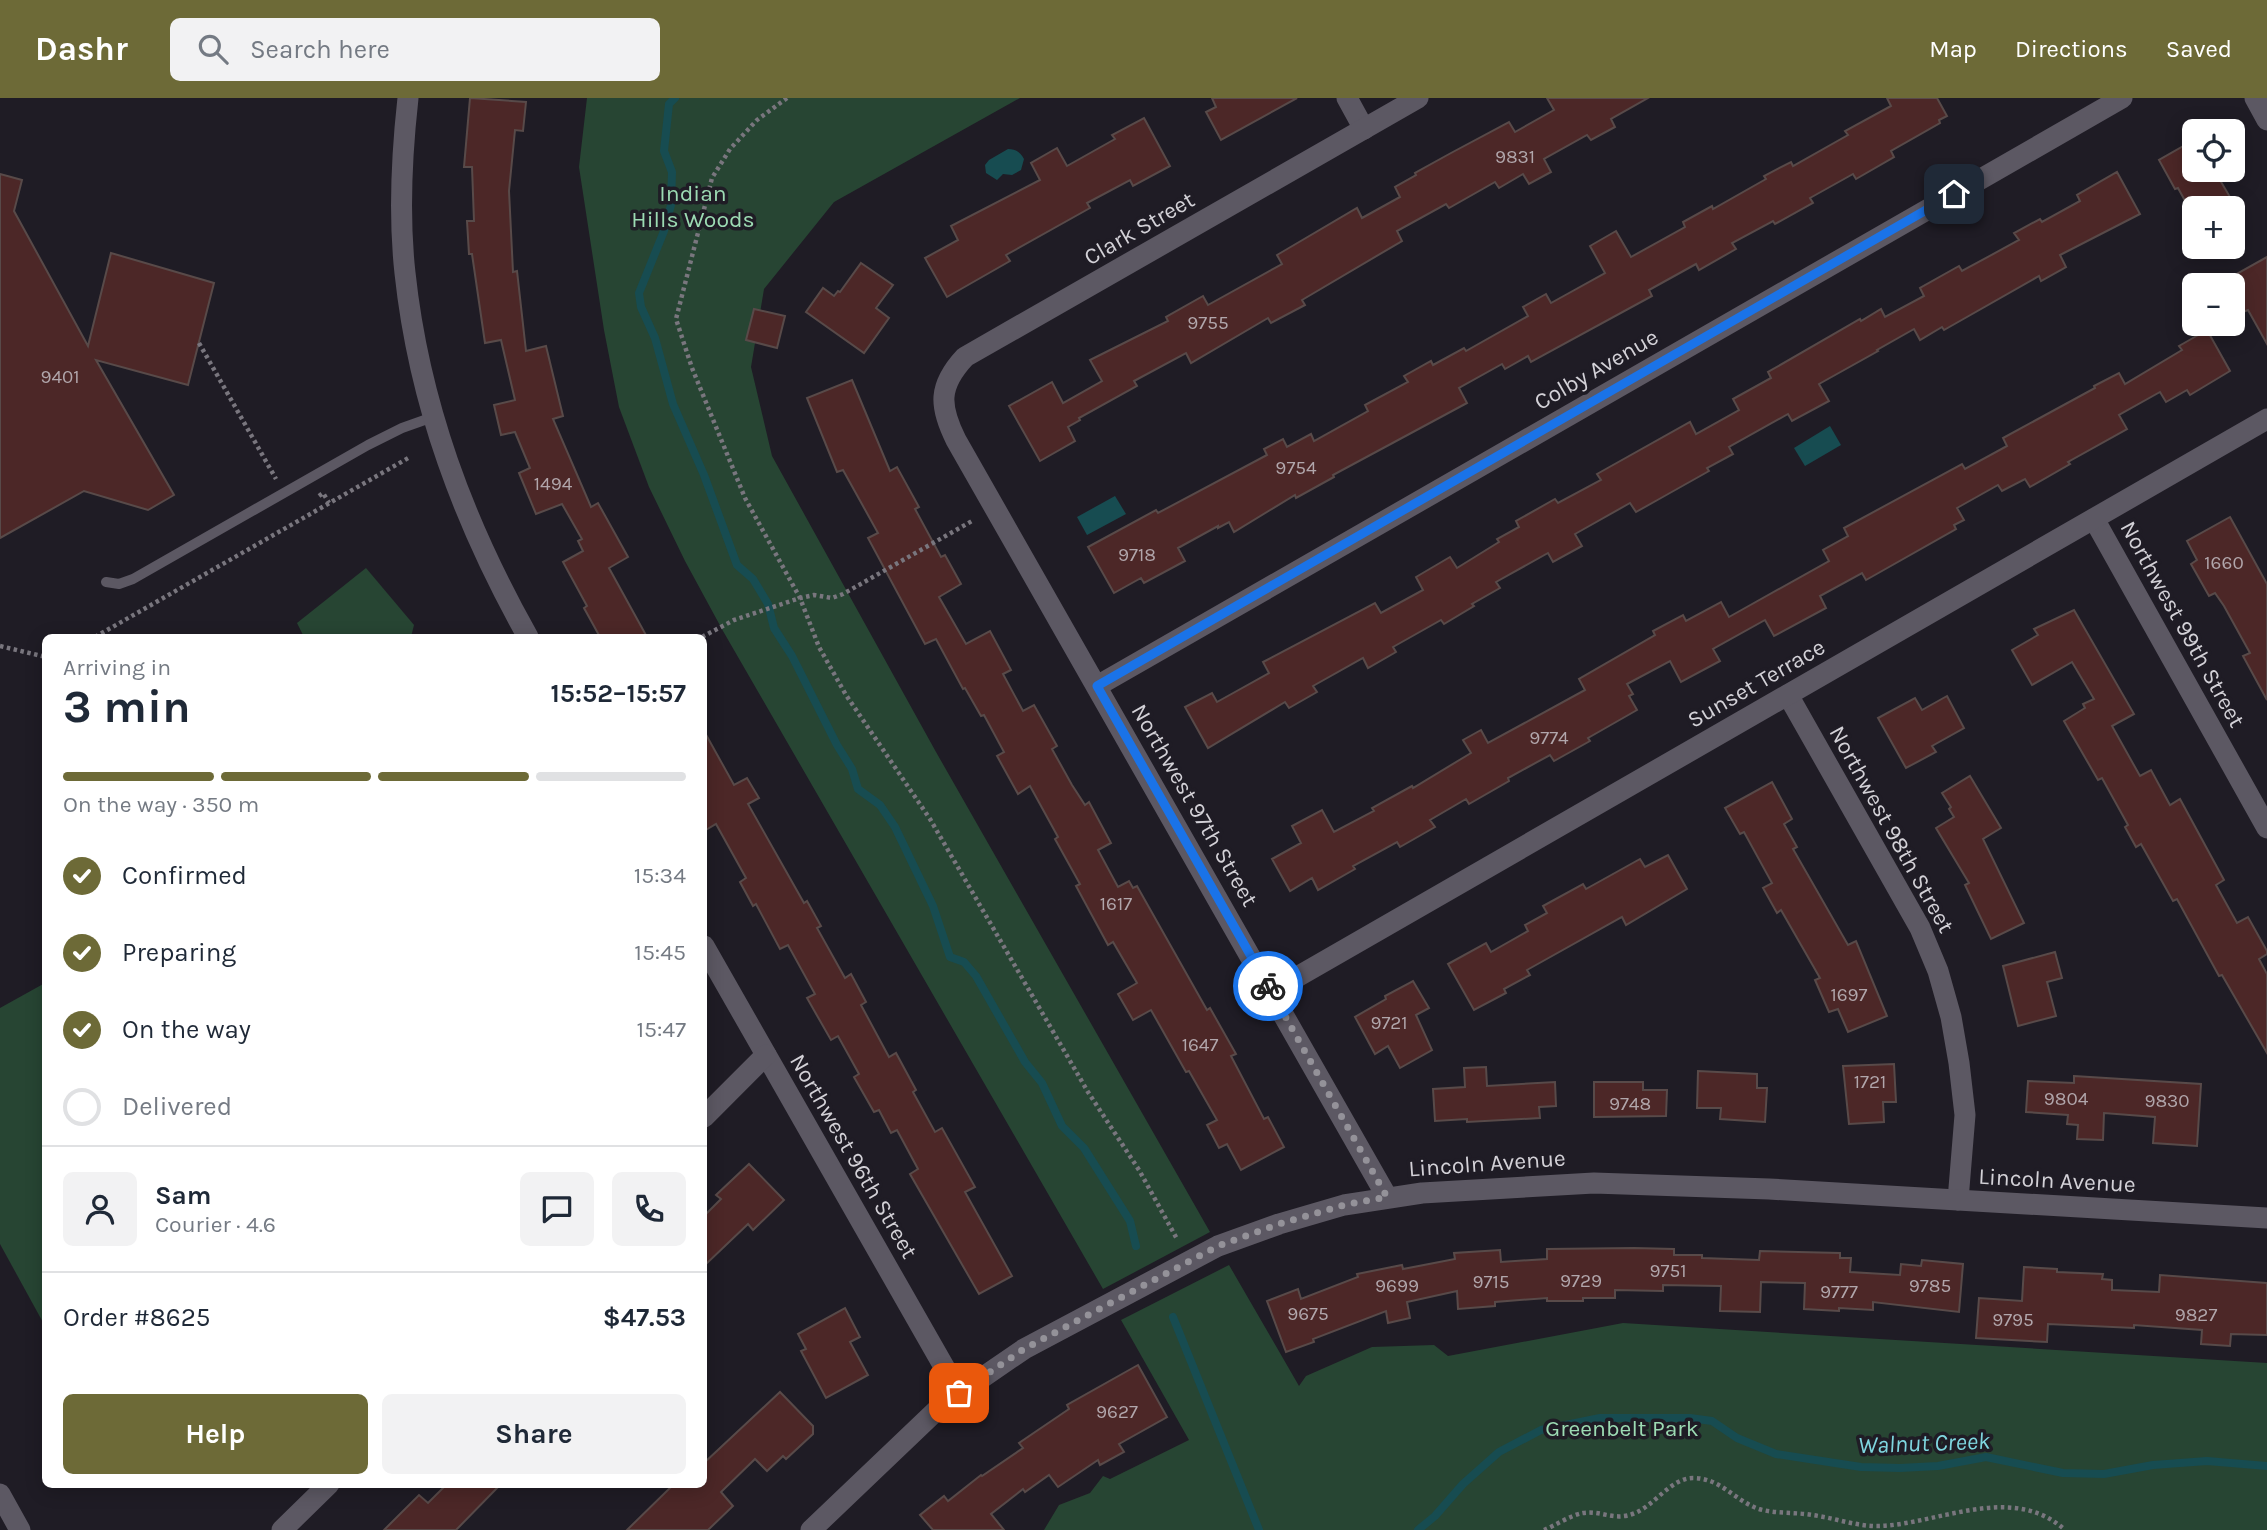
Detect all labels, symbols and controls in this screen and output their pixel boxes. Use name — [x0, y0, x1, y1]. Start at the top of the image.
search box — [170, 18, 660, 81]
text: Dashr — [35, 30, 128, 68]
icon: search — [194, 30, 232, 68]
text: Search here — [250, 34, 390, 65]
text: Map — [1929, 35, 1977, 63]
text: Directions — [2015, 35, 2128, 63]
text: Saved — [2166, 35, 2232, 63]
map controls — [2182, 119, 2245, 336]
button: locate — [2182, 119, 2245, 182]
house number: 9831 — [1495, 146, 1535, 168]
pin — [1924, 164, 1984, 224]
icon: home — [1935, 175, 1973, 213]
park label: Indian Hills Woods — [631, 180, 755, 233]
street label: Clark Street — [1079, 186, 1200, 271]
button: + — [2182, 196, 2245, 259]
button: − — [2182, 273, 2245, 336]
house number: 9755 — [1187, 312, 1229, 334]
street label: Colby Avenue — [1529, 323, 1663, 416]
house number: 9401 — [40, 366, 80, 388]
house number: 9754 — [1275, 457, 1317, 479]
house number: 1494 — [534, 473, 573, 495]
street label: Northwest 99th Street — [2115, 516, 2251, 732]
house number: 9718 — [1118, 544, 1156, 566]
house number: 1660 — [2204, 552, 2244, 574]
street label: Sunset Terrace — [1683, 633, 1830, 734]
text: Arriving in — [63, 654, 171, 681]
text: 15:52–15:57 — [551, 678, 686, 709]
text: 3 min — [63, 680, 191, 734]
street label: Northwest 97th Street — [1126, 699, 1264, 911]
street label: Northwest 98th Street — [1823, 721, 1960, 938]
house number: 9774 — [1529, 727, 1569, 749]
text: On the way · 350 m — [63, 791, 259, 818]
icon: check — [63, 857, 101, 895]
text: Confirmed — [122, 860, 247, 891]
text: 15:34 — [634, 862, 686, 889]
house number: 1617 — [1100, 893, 1132, 915]
icon: check — [63, 934, 101, 972]
text: Preparing — [122, 937, 236, 968]
text: 15:45 — [634, 939, 686, 966]
courier — [1233, 951, 1303, 1021]
icon: bike — [1249, 967, 1287, 1005]
house number: 1697 — [1830, 984, 1868, 1006]
icon: check — [63, 1011, 101, 1049]
house number: 9721 — [1370, 1012, 1408, 1034]
text: On the way — [122, 1014, 251, 1045]
text: 15:47 — [636, 1016, 686, 1043]
house number: 1647 — [1182, 1034, 1218, 1056]
street label: Northwest 96th Street — [784, 1049, 923, 1264]
house number: 1721 — [1854, 1071, 1886, 1093]
house number: 9804 — [2044, 1088, 2089, 1110]
house number: 9830 — [2144, 1090, 2190, 1112]
text: Delivered — [122, 1091, 232, 1122]
house number: 9748 — [1609, 1093, 1651, 1115]
street label: Lincoln Avenue — [1408, 1145, 1566, 1182]
street label: Lincoln Avenue — [1978, 1163, 2136, 1198]
button: person — [63, 1172, 137, 1246]
button: chat — [520, 1172, 594, 1246]
button: phone — [612, 1172, 686, 1246]
text: Sam — [155, 1180, 211, 1211]
text: Courier · 4.6 — [155, 1211, 276, 1238]
house number: 9751 — [1650, 1260, 1686, 1282]
house number: 9729 — [1560, 1270, 1602, 1292]
house number: 9715 — [1473, 1271, 1509, 1293]
house number: 9699 — [1375, 1275, 1419, 1297]
house number: 9785 — [1909, 1275, 1951, 1297]
house number: 9777 — [1820, 1281, 1858, 1303]
text: Order #8625 — [63, 1302, 210, 1333]
text: $47.53 — [603, 1302, 686, 1333]
house number: 9675 — [1287, 1303, 1329, 1325]
house number: 9827 — [2175, 1304, 2217, 1326]
house number: 9795 — [1992, 1309, 2034, 1331]
pin — [929, 1363, 989, 1423]
icon: bag — [940, 1374, 978, 1412]
button: Help — [63, 1394, 368, 1474]
button: Share — [382, 1394, 686, 1474]
house number: 9627 — [1096, 1401, 1138, 1423]
park label: Greenbelt Park — [1545, 1415, 1699, 1442]
water label: Walnut Creek — [1858, 1427, 1991, 1459]

